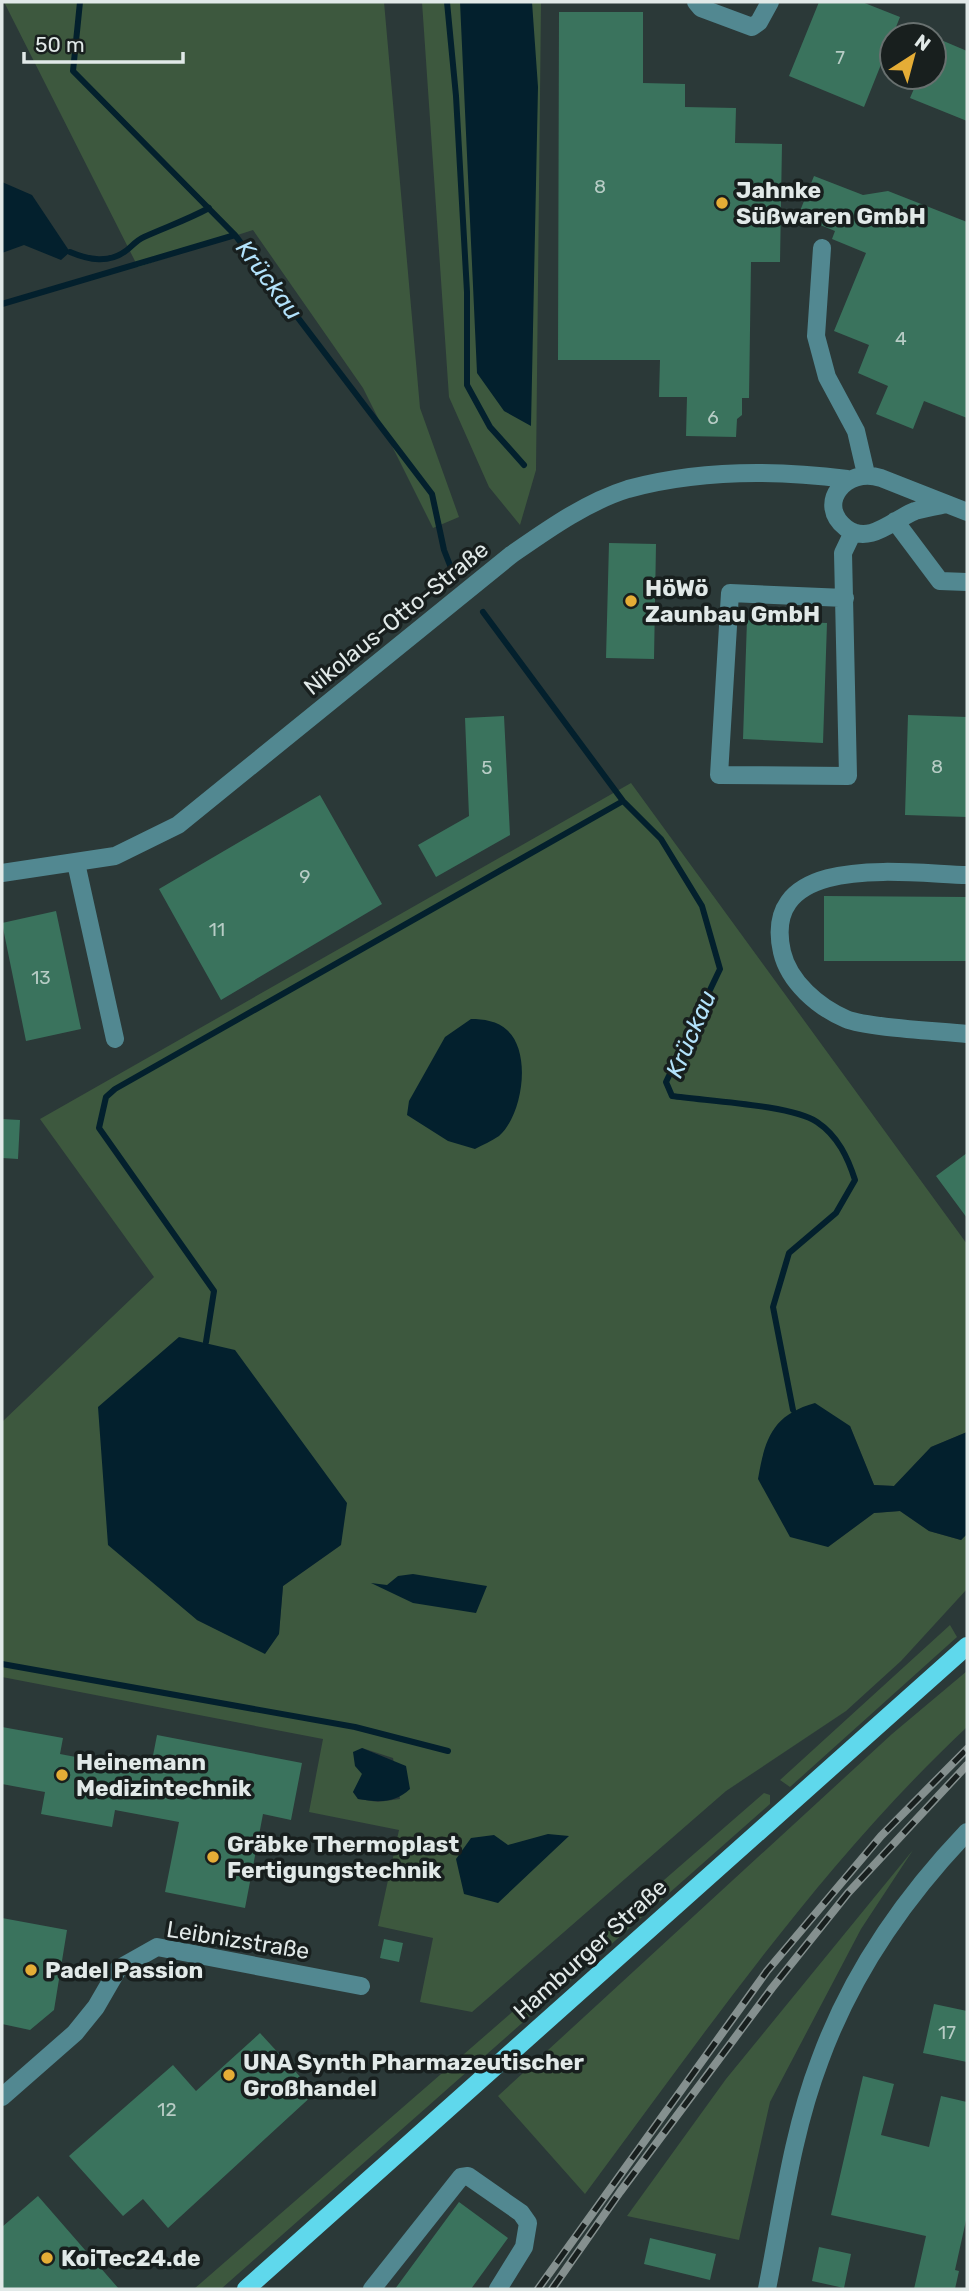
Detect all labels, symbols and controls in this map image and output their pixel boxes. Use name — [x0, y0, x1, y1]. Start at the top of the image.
scale bar — [24, 21, 184, 65]
north arrow — [878, 21, 948, 91]
text: N — [910, 29, 935, 56]
text: 50 m — [35, 32, 85, 57]
house number: 7 — [835, 46, 845, 69]
house number: 8 — [594, 175, 606, 198]
place label: Jahnke Süßwaren GmbH — [736, 176, 926, 230]
marker: Jahnke Süßwaren GmbH — [714, 195, 730, 211]
water label: Krückau — [230, 235, 308, 325]
house number: 4 — [895, 327, 907, 350]
house number: 6 — [707, 406, 719, 429]
street label: Nikolaus-Otto-Straße — [298, 535, 494, 701]
place label: HöWö Zaunbau GmbH — [645, 574, 820, 628]
marker: HöWö Zaunbau GmbH — [623, 593, 639, 609]
house number: 8 — [931, 755, 943, 778]
house number: 5 — [481, 756, 493, 779]
house number: 9 — [299, 865, 311, 888]
house number: 11 — [209, 918, 225, 941]
house number: 13 — [31, 966, 51, 989]
water label: Krückau — [660, 986, 722, 1082]
place label: Heinemann Medizintechnik — [76, 1748, 252, 1802]
marker: Heinemann Medizintechnik — [54, 1767, 70, 1783]
place label: Gräbke Thermoplast Fertigungstechnik — [227, 1830, 459, 1884]
marker: Gräbke Thermoplast Fertigungstechnik — [205, 1849, 221, 1865]
street label: Hamburger Straße — [507, 1873, 673, 2025]
street label: Leibnizstraße — [164, 1915, 312, 1965]
place label: Padel Passion — [45, 1956, 203, 1984]
marker: Padel Passion — [23, 1962, 39, 1978]
house number: 17 — [938, 2021, 956, 2044]
place label: UNA Synth Pharmazeutischer Großhandel — [243, 2048, 585, 2102]
marker: UNA Synth Pharmazeutischer Großhandel — [221, 2067, 237, 2083]
house number: 12 — [157, 2098, 177, 2121]
place label: KoiTec24.de — [61, 2244, 201, 2272]
marker: KoiTec24.de — [39, 2250, 55, 2266]

